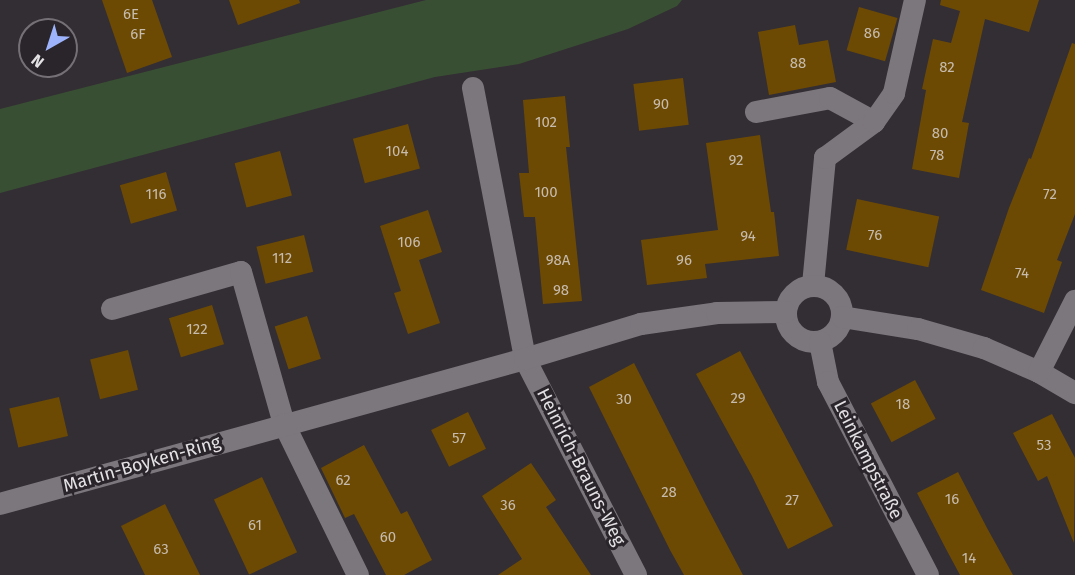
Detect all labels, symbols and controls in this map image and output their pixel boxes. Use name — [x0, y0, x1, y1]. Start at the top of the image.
house number: 6E — [123, 6, 139, 24]
north arrow — [18, 18, 78, 78]
house number: 86 — [864, 25, 880, 43]
house number: 6F — [130, 26, 146, 44]
text: N — [28, 50, 48, 72]
house number: 88 — [790, 55, 806, 73]
house number: 82 — [939, 59, 955, 77]
house number: 90 — [653, 96, 669, 114]
house number: 102 — [535, 114, 557, 132]
house number: 80 — [932, 125, 948, 143]
house number: 104 — [386, 143, 408, 161]
house number: 78 — [930, 147, 944, 165]
house number: 92 — [729, 152, 743, 170]
house number: 100 — [534, 184, 558, 202]
house number: 116 — [146, 186, 166, 204]
house number: 72 — [1043, 186, 1057, 204]
house number: 76 — [868, 227, 882, 245]
house number: 94 — [740, 228, 756, 246]
house number: 106 — [398, 234, 420, 252]
house number: 112 — [272, 250, 292, 268]
house number: 98A — [546, 252, 570, 270]
house number: 96 — [676, 252, 692, 270]
house number: 74 — [1015, 265, 1029, 283]
house number: 98 — [553, 282, 569, 300]
house number: 122 — [186, 321, 208, 339]
street label: Heinrich-Brauns-Weg — [532, 385, 630, 549]
house number: 29 — [730, 390, 746, 408]
house number: 30 — [616, 391, 632, 409]
house number: 18 — [896, 396, 910, 414]
street label: Leinkampstraße — [829, 397, 907, 523]
house number: 57 — [452, 430, 466, 448]
street label: Martin-Boyken-Ring — [61, 431, 223, 497]
house number: 53 — [1037, 437, 1051, 455]
house number: 62 — [335, 472, 351, 490]
house number: 28 — [661, 484, 677, 502]
house number: 16 — [945, 491, 959, 509]
house number: 27 — [785, 492, 799, 510]
house number: 36 — [500, 497, 516, 515]
house number: 61 — [248, 517, 262, 535]
house number: 60 — [380, 529, 396, 547]
house number: 63 — [153, 541, 169, 559]
house number: 14 — [962, 550, 976, 568]

